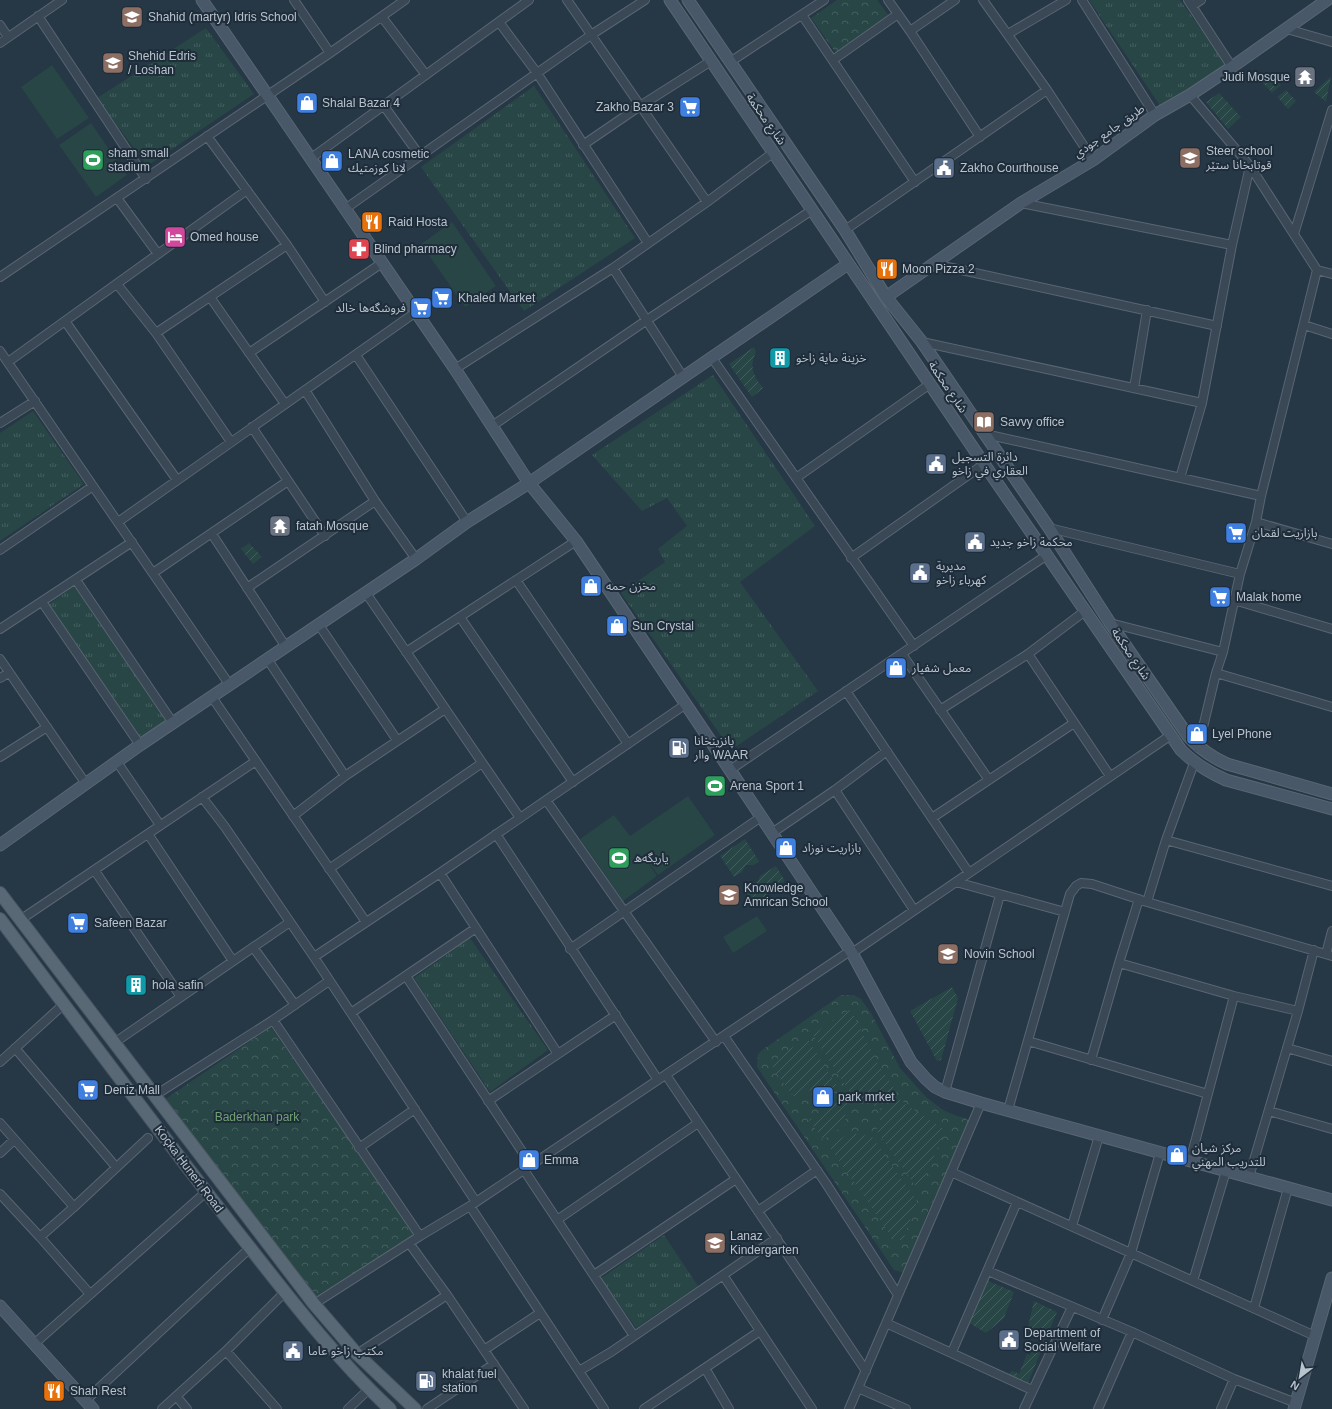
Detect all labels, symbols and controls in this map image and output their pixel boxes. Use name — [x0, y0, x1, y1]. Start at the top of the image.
school or university icon: Shahid (martyr) Idris School — [119, 4, 145, 30]
place label: Shahid (martyr) Idris School — [148, 10, 297, 24]
place label: Shehid Edris / Loshan — [128, 49, 196, 77]
school or university icon: Shehid Edris / Loshan — [100, 50, 126, 76]
temple icon: Judi Mosque — [1292, 64, 1318, 90]
place label: Judi Mosque — [1222, 70, 1290, 84]
shop icon: Shalal Bazar 4 — [294, 90, 320, 116]
street label: شارع محكمة — [742, 91, 789, 149]
supermarket icon: Zakho Bazar 3 — [677, 94, 703, 120]
place label: Shalal Bazar 4 — [322, 96, 400, 110]
place label: Zakho Bazar 3 — [596, 100, 674, 114]
street label: طريق جامع جودي — [1071, 101, 1149, 163]
place label: Steer school قوتابخانا ستێر — [1205, 144, 1273, 172]
school or university icon: Steer school قوتابخانا ستێر — [1177, 145, 1203, 171]
place label: sham small stadium — [108, 146, 169, 174]
sports icon: sham small stadium — [80, 147, 106, 173]
place label: LANA cosmetic لانا کوزمتیك — [348, 147, 429, 175]
shop icon: LANA cosmetic لانا کوزمتیك — [319, 148, 345, 174]
public building icon: Zakho Courthouse — [931, 155, 957, 181]
place label: Zakho Courthouse — [960, 161, 1059, 175]
restaurant icon: Raid Hosta — [359, 209, 385, 235]
place label: Raid Hosta — [388, 215, 448, 229]
hotel icon: Omed house — [162, 224, 188, 250]
place label: Omed house — [190, 230, 259, 244]
pharmacy icon: Blind pharmacy — [346, 236, 372, 262]
place label: Blind pharmacy — [374, 242, 457, 256]
restaurant icon: Moon Pizza 2 — [874, 256, 900, 282]
place label: Moon Pizza 2 — [902, 262, 975, 276]
supermarket icon: Khaled Market — [429, 285, 455, 311]
place label: Khaled Market — [458, 291, 536, 305]
supermarket icon: فروشگەها خالد — [408, 295, 434, 321]
place label: فروشگەها خالد — [335, 301, 406, 315]
building icon: خزينة ماية زاخو — [767, 345, 793, 371]
place label: خزينة ماية زاخو — [796, 351, 867, 365]
street label: شارع محكمة — [924, 358, 970, 417]
library icon: Savvy office — [971, 409, 997, 435]
place label: Savvy office — [1000, 415, 1065, 429]
place label: دائرة التسجيل العقاري في زاخو — [952, 450, 1028, 481]
public building icon: دائرة التسجيل العقاري في زاخو — [923, 451, 949, 477]
temple icon: fatah Mosque — [267, 513, 293, 539]
place label: fatah Mosque — [296, 519, 369, 533]
supermarket icon: بازاريت لقمان — [1223, 520, 1249, 546]
place label: بازاريت لقمان — [1252, 526, 1317, 540]
public building icon: محكمة زاخو جديد — [962, 529, 988, 555]
place label: محكمة زاخو جديد — [990, 535, 1073, 549]
place label: مديرية كهرباء زاخو — [936, 559, 987, 587]
public building icon: مديرية كهرباء زاخو — [907, 560, 933, 586]
shop icon: مخزن حمه — [578, 573, 604, 599]
place label: مخزن حمه — [606, 579, 656, 593]
supermarket icon: Malak home — [1207, 584, 1233, 610]
place label: Malak home — [1236, 590, 1302, 604]
shop icon: Sun Crystal — [604, 613, 630, 639]
place label: Sun Crystal — [632, 619, 694, 633]
street label: شارع محكمة — [1107, 625, 1153, 684]
shop icon: معمل شفيار — [883, 655, 909, 681]
place label: معمل شفيار — [911, 661, 971, 675]
shop icon: Lyel Phone — [1184, 721, 1210, 747]
place label: Lyel Phone — [1212, 727, 1272, 741]
place label: پانزینخانا واار WAAR — [693, 734, 749, 762]
fuel station icon: پانزینخانا واار WAAR — [666, 735, 692, 761]
sports icon: Arena Sport 1 — [702, 773, 728, 799]
place label: Arena Sport 1 — [730, 779, 804, 793]
shop icon: بازاريت نوزاد — [773, 835, 799, 861]
place label: بازاريت نوزاد — [802, 841, 861, 855]
sports icon: یاریگه‌ه — [606, 845, 632, 871]
place label: یاریگه‌ه — [634, 851, 669, 865]
place label: Knowledge Amrican School — [744, 881, 828, 909]
school or university icon: Knowledge Amrican School — [716, 882, 742, 908]
supermarket icon: Safeen Bazar — [65, 910, 91, 936]
place label: Safeen Bazar — [94, 916, 167, 930]
school or university icon: Novin School — [935, 941, 961, 967]
place label: Novin School — [964, 947, 1035, 961]
building icon: hola safin — [123, 972, 149, 998]
place label: hola safin — [152, 978, 203, 992]
supermarket icon: Deniz Mall — [75, 1077, 101, 1103]
place label: Deniz Mall — [104, 1083, 160, 1097]
shop icon: park mrket — [810, 1084, 836, 1110]
place label: park mrket — [838, 1090, 895, 1104]
park label: Baderkhan park — [215, 1110, 300, 1124]
street label: Koçka Hunerî Road — [152, 1123, 226, 1215]
place label: مركز شيان للتدريب المهني — [1192, 1141, 1266, 1172]
shop icon: مركز شيان للتدريب المهني — [1164, 1142, 1190, 1168]
shop icon: Emma — [516, 1147, 542, 1173]
place label: Emma — [544, 1153, 579, 1167]
place label: Lanaz Kindergarten — [730, 1229, 799, 1257]
school or university icon: Lanaz Kindergarten — [702, 1230, 728, 1256]
place label: Department of Social Welfare — [1024, 1326, 1101, 1354]
public building icon: Department of Social Welfare — [996, 1327, 1022, 1353]
public building icon: مكتب زاخو عاما — [280, 1338, 306, 1364]
place label: مكتب زاخو عاما — [308, 1344, 384, 1358]
north arrow — [1280, 1357, 1320, 1397]
place label: khalat fuel station — [442, 1367, 497, 1395]
fuel station icon: khalat fuel station — [413, 1368, 439, 1394]
restaurant icon: Shah Rest — [41, 1378, 67, 1404]
text: N — [1288, 1378, 1301, 1393]
place label: Shah Rest — [70, 1384, 127, 1398]

